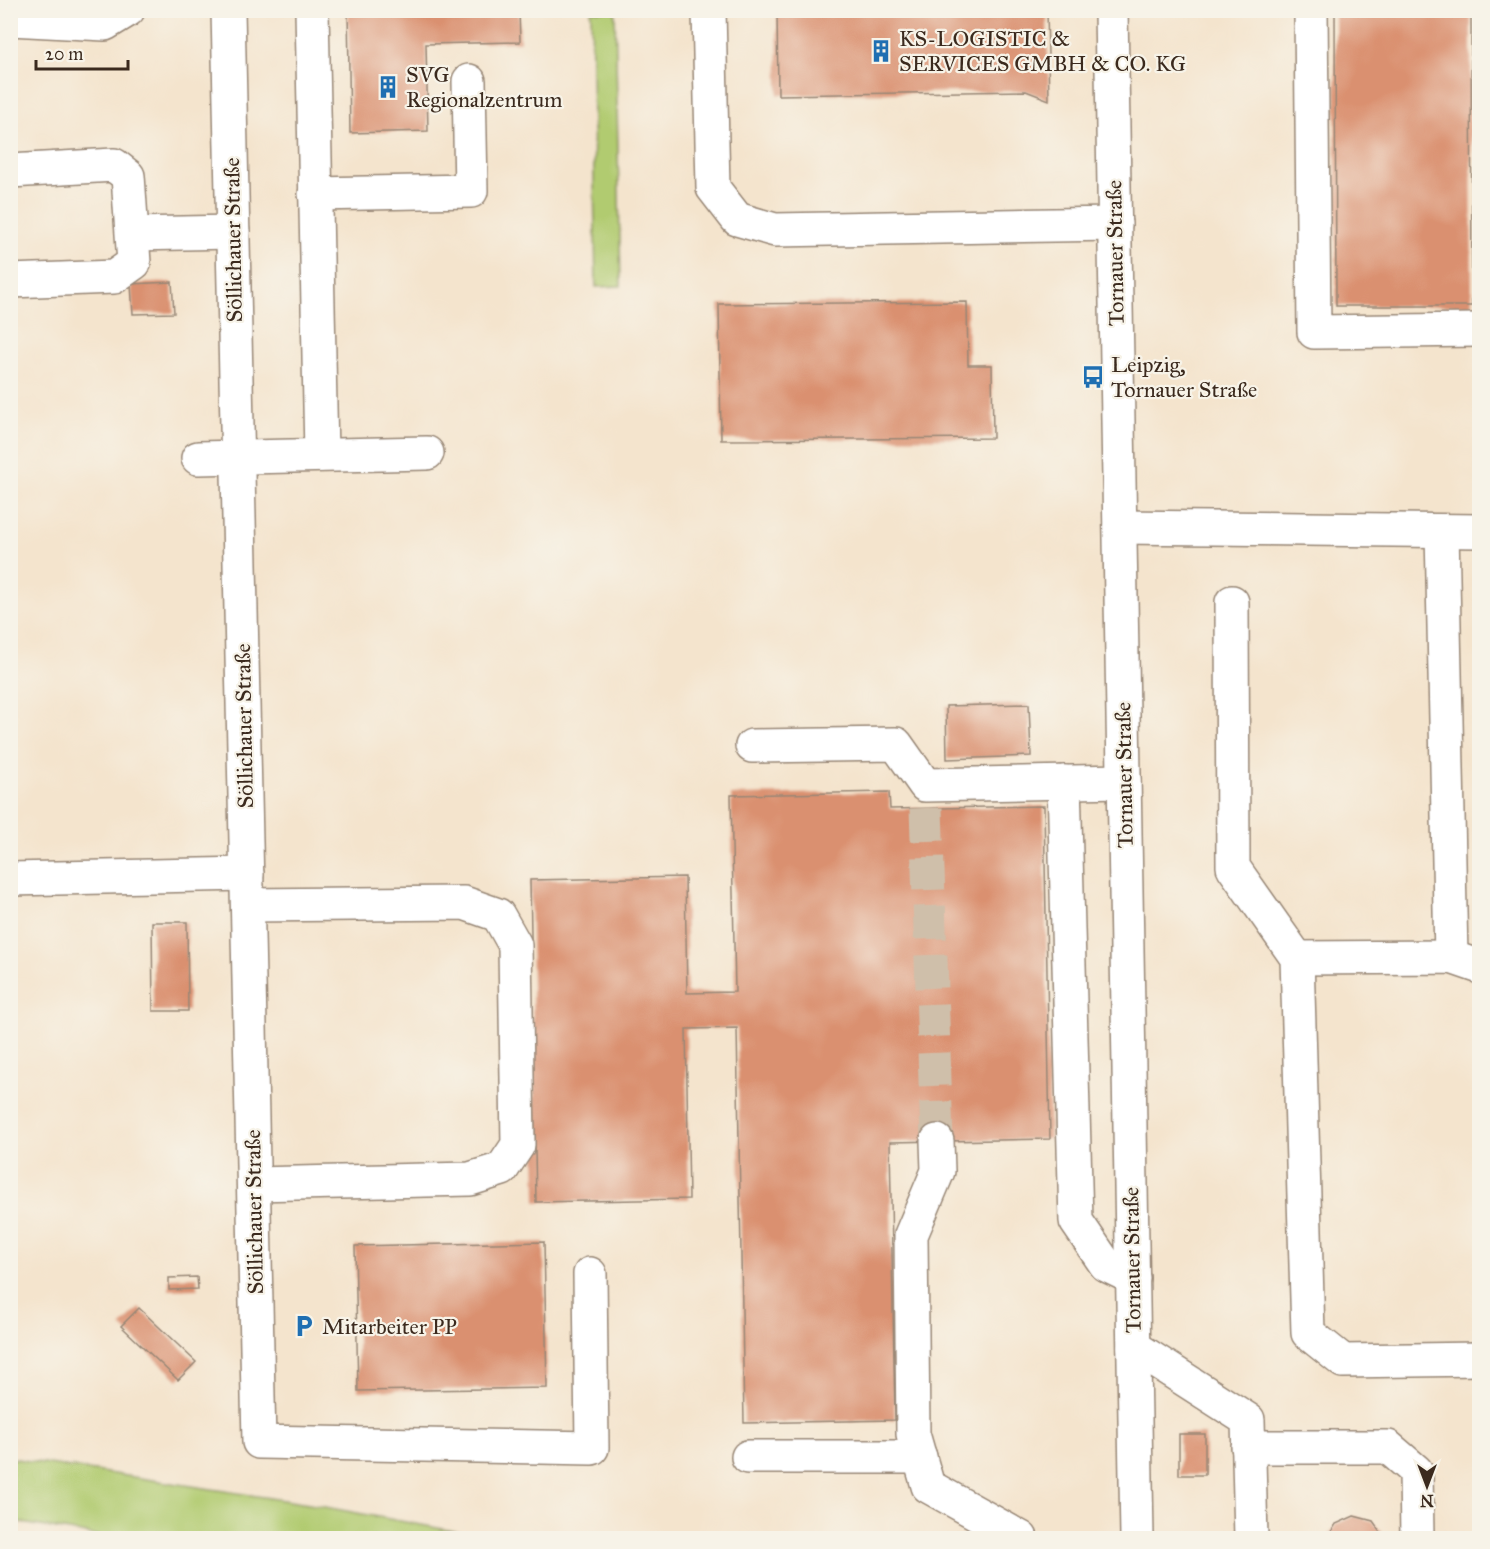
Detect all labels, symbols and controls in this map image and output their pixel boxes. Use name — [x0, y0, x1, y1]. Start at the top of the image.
place label: KS-LOGISTIC & SERVICES GMBH & CO. KG — [899, 25, 1186, 77]
scale bar — [36, 33, 128, 71]
building icon: KS-LOGISTIC & SERVICES GMBH & CO. KG — [868, 38, 894, 64]
text: 20 m — [45, 43, 83, 65]
place label: SVG Regionalzentrum — [406, 61, 563, 113]
building icon: SVG Regionalzentrum — [375, 74, 401, 100]
street label: Söllichauer Straße — [218, 157, 248, 323]
street label: Tornauer Straße — [1100, 180, 1130, 326]
place label: Leipzig, Tornauer Straße — [1111, 351, 1257, 403]
bus stop icon: Leipzig, Tornauer Straße — [1080, 364, 1106, 390]
street label: Söllichauer Straße — [229, 643, 259, 809]
street label: Tornauer Straße — [1109, 702, 1139, 848]
street label: Söllichauer Straße — [239, 1129, 269, 1295]
street label: Tornauer Straße — [1117, 1187, 1147, 1333]
parking icon: Mitarbeiter PP — [291, 1313, 317, 1339]
place label: Mitarbeiter PP — [322, 1313, 457, 1340]
north arrow — [1397, 1456, 1457, 1516]
text: N — [1420, 1491, 1434, 1510]

